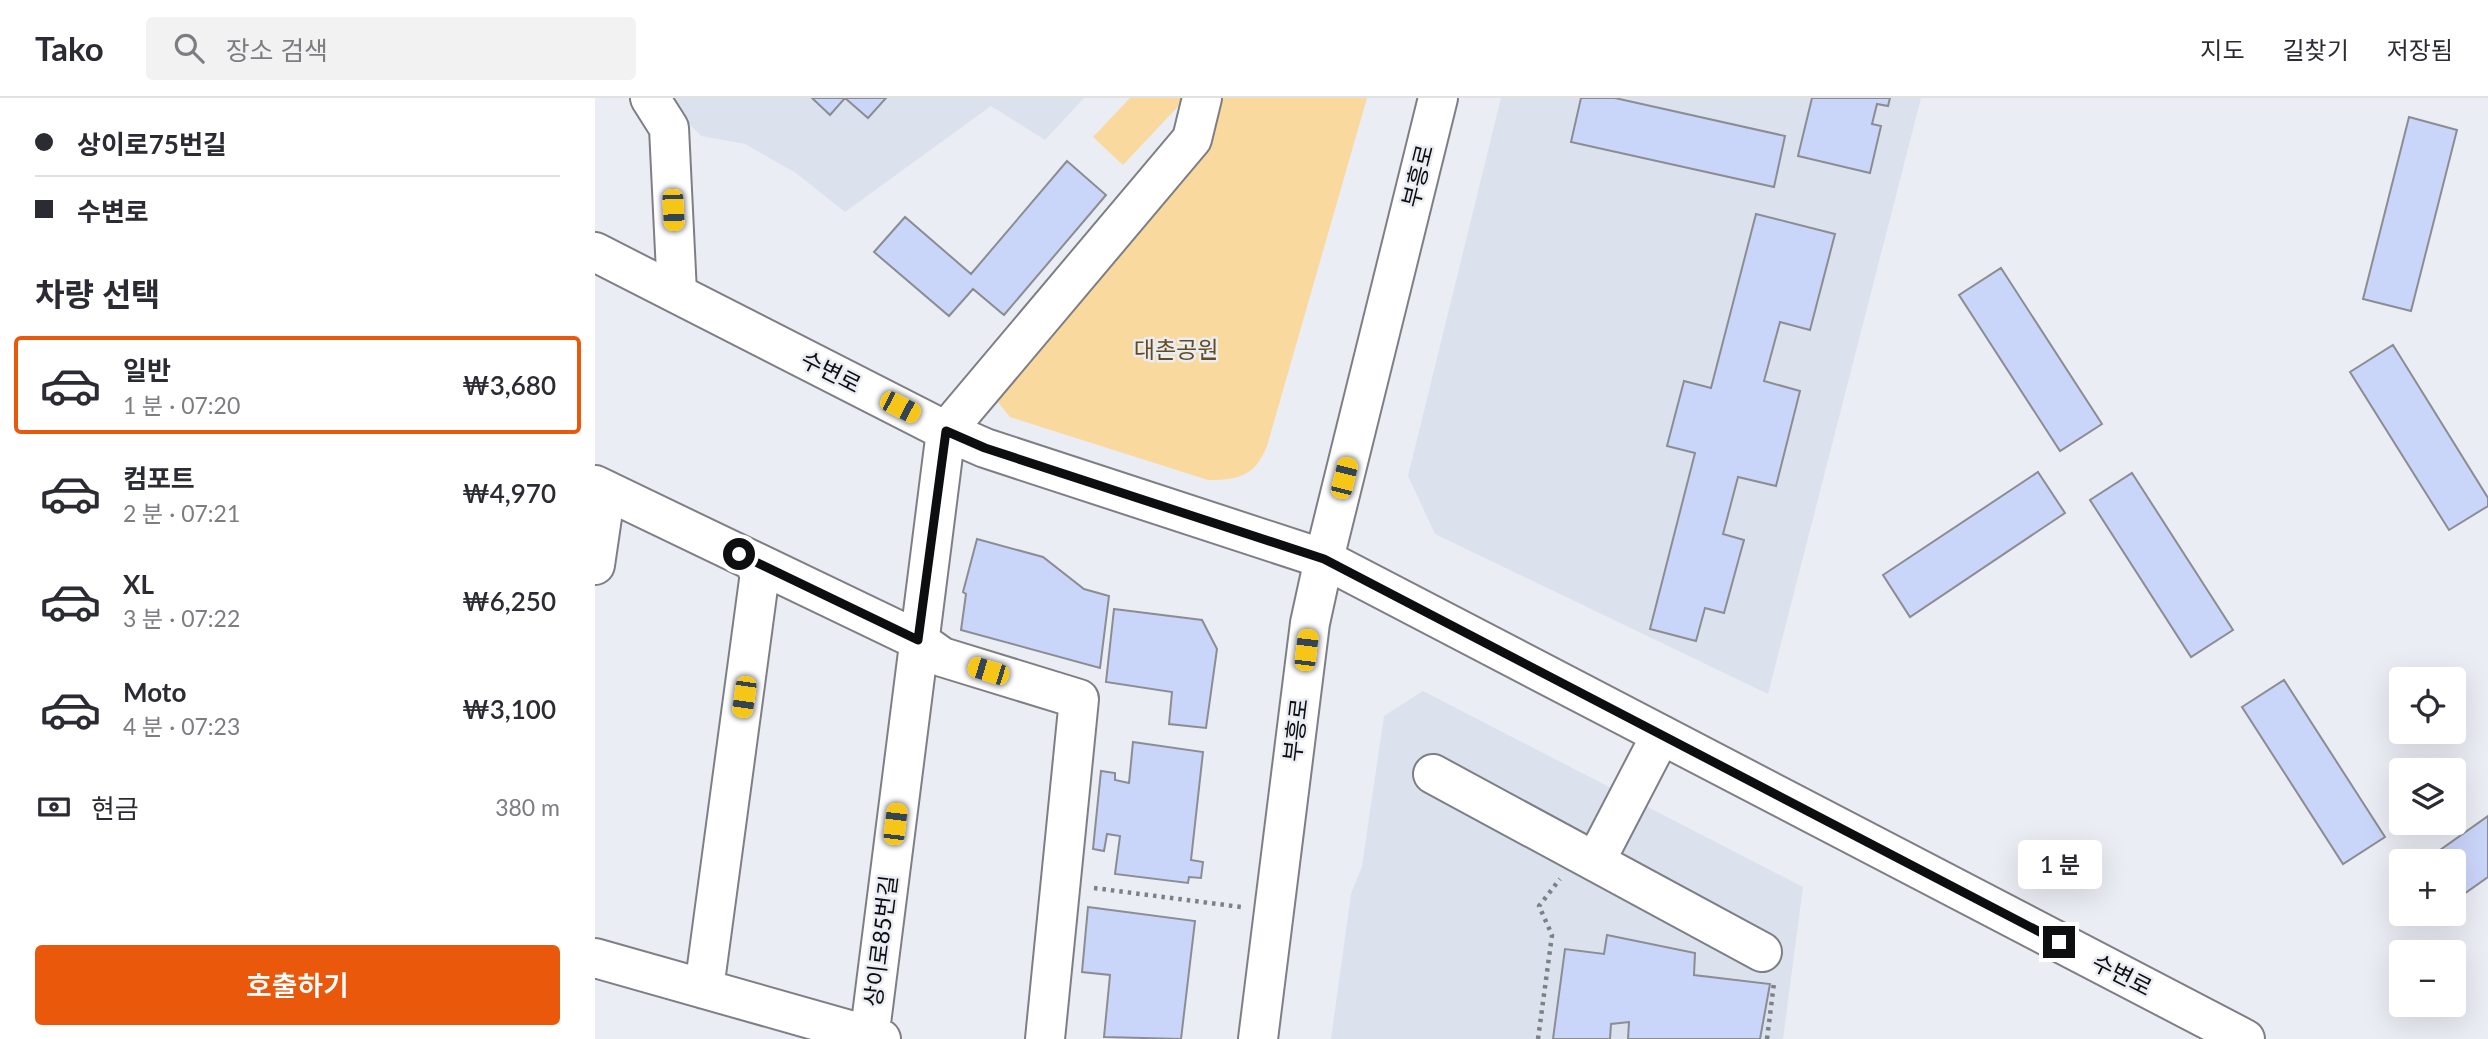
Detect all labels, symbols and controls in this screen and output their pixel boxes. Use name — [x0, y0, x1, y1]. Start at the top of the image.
search box — [146, 17, 636, 80]
text: Tako — [35, 28, 104, 68]
icon: search — [170, 29, 208, 67]
text: 장소 검색 — [226, 34, 328, 66]
text: 지도 — [2200, 35, 2245, 64]
text: 길찾기 — [2283, 35, 2349, 64]
text: 저장됨 — [2387, 35, 2453, 64]
text: 상이로75번길 — [77, 128, 227, 160]
street label: 부흥로 — [1396, 142, 1438, 210]
car — [662, 188, 685, 232]
text: 수변로 — [77, 195, 149, 227]
text: 차량 선택 — [35, 274, 161, 313]
park label: 대촌공원 — [1134, 335, 1218, 363]
street label: 수변로 — [797, 344, 866, 398]
icon: car — [39, 354, 102, 417]
text: 일반 — [123, 354, 171, 386]
text: ₩3,680 — [462, 369, 556, 401]
car — [877, 388, 924, 426]
text: 1 분 · 07:20 — [123, 391, 240, 419]
car — [1329, 455, 1360, 501]
icon: car — [39, 462, 102, 525]
text: 컴포트 — [123, 462, 195, 494]
text: ₩4,970 — [462, 477, 556, 509]
text: 2 분 · 07:21 — [123, 499, 240, 527]
route start — [723, 538, 755, 570]
text: XL — [123, 568, 154, 600]
icon: car — [39, 570, 102, 633]
text: ₩6,250 — [462, 585, 556, 617]
text: 3 분 · 07:22 — [123, 604, 240, 632]
car — [1294, 628, 1319, 672]
car — [965, 655, 1012, 687]
map controls — [2389, 667, 2466, 1017]
button: locate — [2389, 667, 2466, 744]
car — [731, 675, 758, 719]
text: Moto — [123, 676, 186, 708]
icon: car — [39, 678, 102, 741]
text: ₩3,100 — [462, 693, 556, 725]
street label: 부흥로 — [1277, 697, 1313, 763]
text: 4 분 · 07:23 — [123, 712, 240, 740]
button: layers — [2389, 758, 2466, 835]
icon: cash — [35, 788, 73, 826]
text: 현금 — [91, 792, 139, 824]
text: 380 m — [495, 793, 560, 821]
car — [883, 802, 908, 846]
callout: 1 분 — [2017, 840, 2101, 890]
button: + — [2389, 849, 2466, 926]
text: 1 분 — [2040, 850, 2080, 878]
street label: 상이로85번길 — [858, 873, 902, 1008]
route end — [2043, 926, 2075, 958]
button: − — [2389, 940, 2466, 1017]
button: 호출하기 — [35, 945, 560, 1025]
street label: 수변로 — [2088, 947, 2157, 1001]

